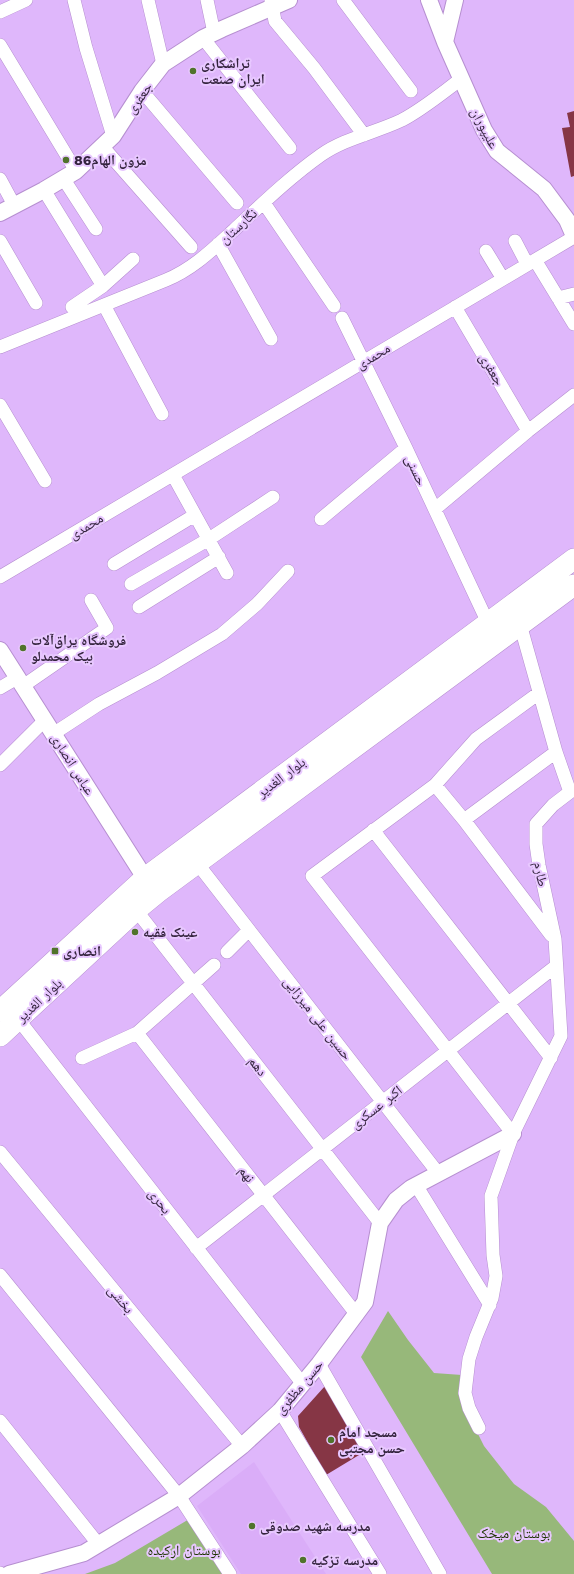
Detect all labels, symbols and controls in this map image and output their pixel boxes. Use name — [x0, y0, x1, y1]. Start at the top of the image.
place label: تراشکاری ایران صنعت — [201, 55, 265, 88]
marker: تراشکاری ایران صنعت — [188, 66, 198, 76]
street label: جعفری — [123, 79, 156, 117]
street label: علیپوران — [467, 105, 502, 152]
place label: مزون الهام86 — [74, 152, 147, 170]
marker: مزون الهام86 — [61, 155, 71, 165]
street label: نگارستان — [216, 205, 261, 248]
street label: محمدی — [353, 340, 393, 373]
street label: جعفری — [475, 350, 508, 388]
street label: حسنی — [401, 452, 430, 488]
street label: محمدی — [66, 510, 106, 543]
place label: فروشگاه یراق‌آلات بیک محمدلو — [31, 632, 126, 665]
marker: فروشگاه یراق‌آلات بیک محمدلو — [18, 643, 28, 653]
street label: عباس انصاری — [47, 730, 98, 798]
street label: بلوار الغدیر — [253, 754, 309, 802]
street label: طارم — [529, 860, 551, 888]
place label: عینک فقیه — [143, 924, 197, 940]
marker: عینک فقیه — [130, 927, 140, 937]
place label: انصاری — [63, 943, 101, 960]
marker: انصاری — [50, 946, 60, 956]
street label: حسین علی میرزایی — [280, 973, 356, 1064]
street label: بلوار الغدیر — [12, 975, 66, 1027]
street label: دهم — [244, 1053, 271, 1080]
street label: اکبر عسکری — [347, 1082, 405, 1133]
street label: نهم — [234, 1163, 258, 1187]
street label: بحری — [144, 1185, 175, 1217]
street label: بخشی — [104, 1282, 137, 1317]
street label: حسن مظفری — [272, 1356, 327, 1418]
place label: مسجد امام حسن مجتبی — [339, 1424, 405, 1457]
marker: مسجد امام حسن مجتبی — [326, 1435, 336, 1445]
place label: مدرسه شهید صدوقی — [260, 1518, 371, 1535]
marker: مدرسه شهید صدوقی — [247, 1521, 257, 1531]
park label: بوستان میخک — [478, 1525, 551, 1542]
park label: بوستان ارکیده — [147, 1542, 221, 1559]
place label: مدرسه تزکیه — [311, 1552, 378, 1568]
marker: مدرسه تزکیه — [298, 1555, 308, 1565]

